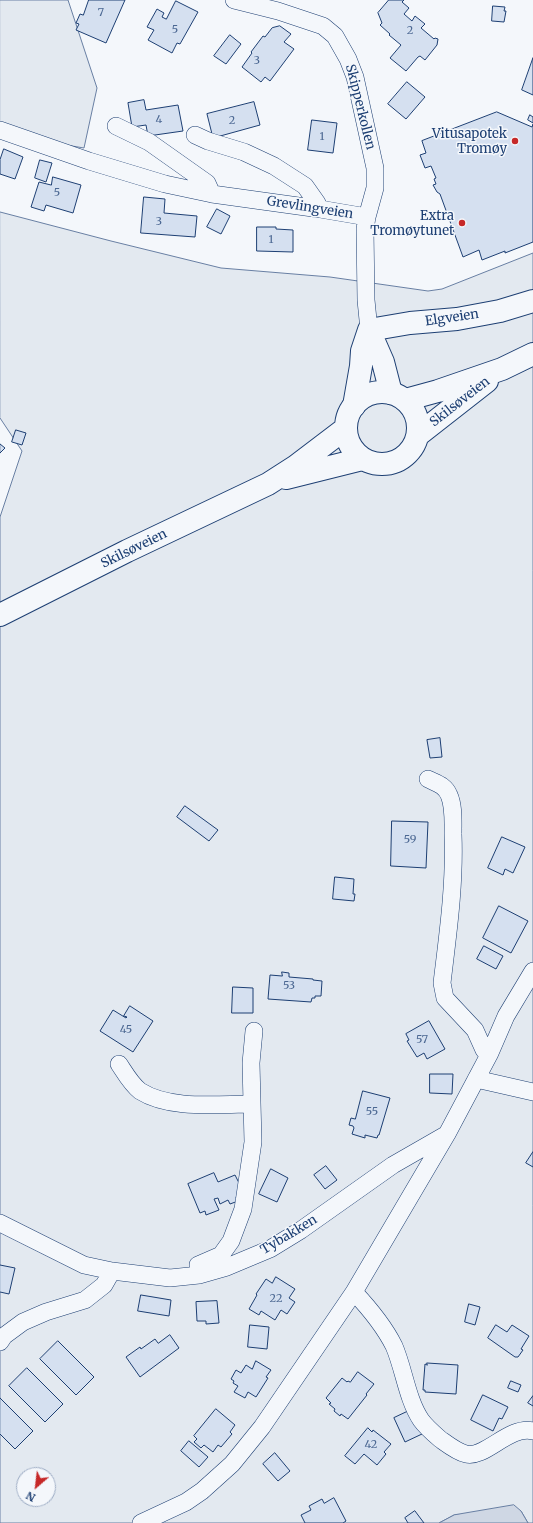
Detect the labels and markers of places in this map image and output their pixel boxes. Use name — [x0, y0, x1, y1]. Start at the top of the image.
place label: Vitusapotek Tromøy — [432, 126, 507, 157]
marker: Vitusapotek Tromøy — [510, 136, 520, 146]
place label: Extra Tromøytunet — [370, 208, 454, 239]
marker: Extra Tromøytunet — [457, 218, 467, 228]

